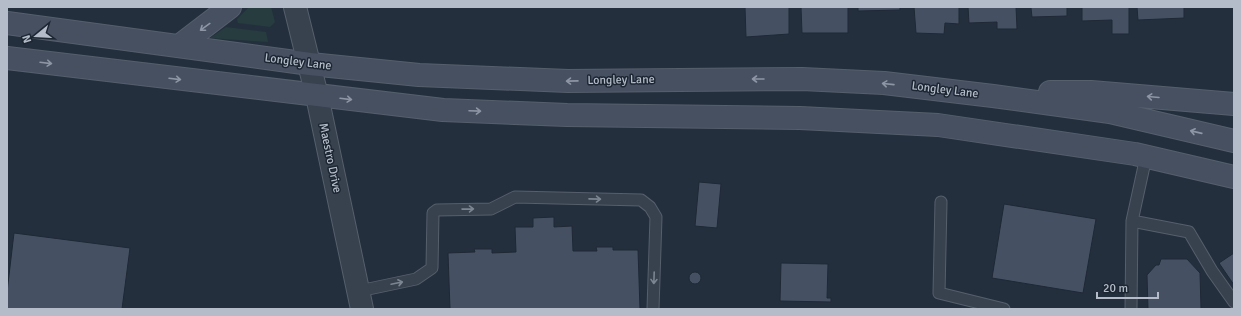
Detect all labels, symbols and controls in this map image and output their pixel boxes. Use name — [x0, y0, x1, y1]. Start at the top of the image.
north arrow — [16, 16, 56, 56]
one-way arrow — [200, 23, 211, 31]
text: N — [20, 33, 34, 45]
street label: Longley Lane — [264, 50, 332, 74]
one-way arrow — [39, 59, 52, 67]
street label: Longley Lane — [587, 72, 655, 88]
one-way arrow — [168, 75, 181, 83]
one-way arrow — [752, 75, 765, 83]
one-way arrow — [566, 77, 579, 85]
street label: Longley Lane — [911, 78, 979, 102]
one-way arrow — [882, 80, 895, 88]
one-way arrow — [1147, 94, 1160, 101]
one-way arrow — [339, 96, 352, 103]
one-way arrow — [468, 108, 481, 115]
street label: Maestro Drive — [315, 122, 345, 194]
one-way arrow — [1190, 128, 1203, 136]
one-way arrow — [588, 195, 601, 203]
one-way arrow — [461, 205, 474, 213]
one-way arrow — [651, 271, 658, 284]
scale bar — [1097, 274, 1158, 300]
one-way arrow — [390, 278, 403, 286]
text: 20 m — [1103, 281, 1128, 296]

